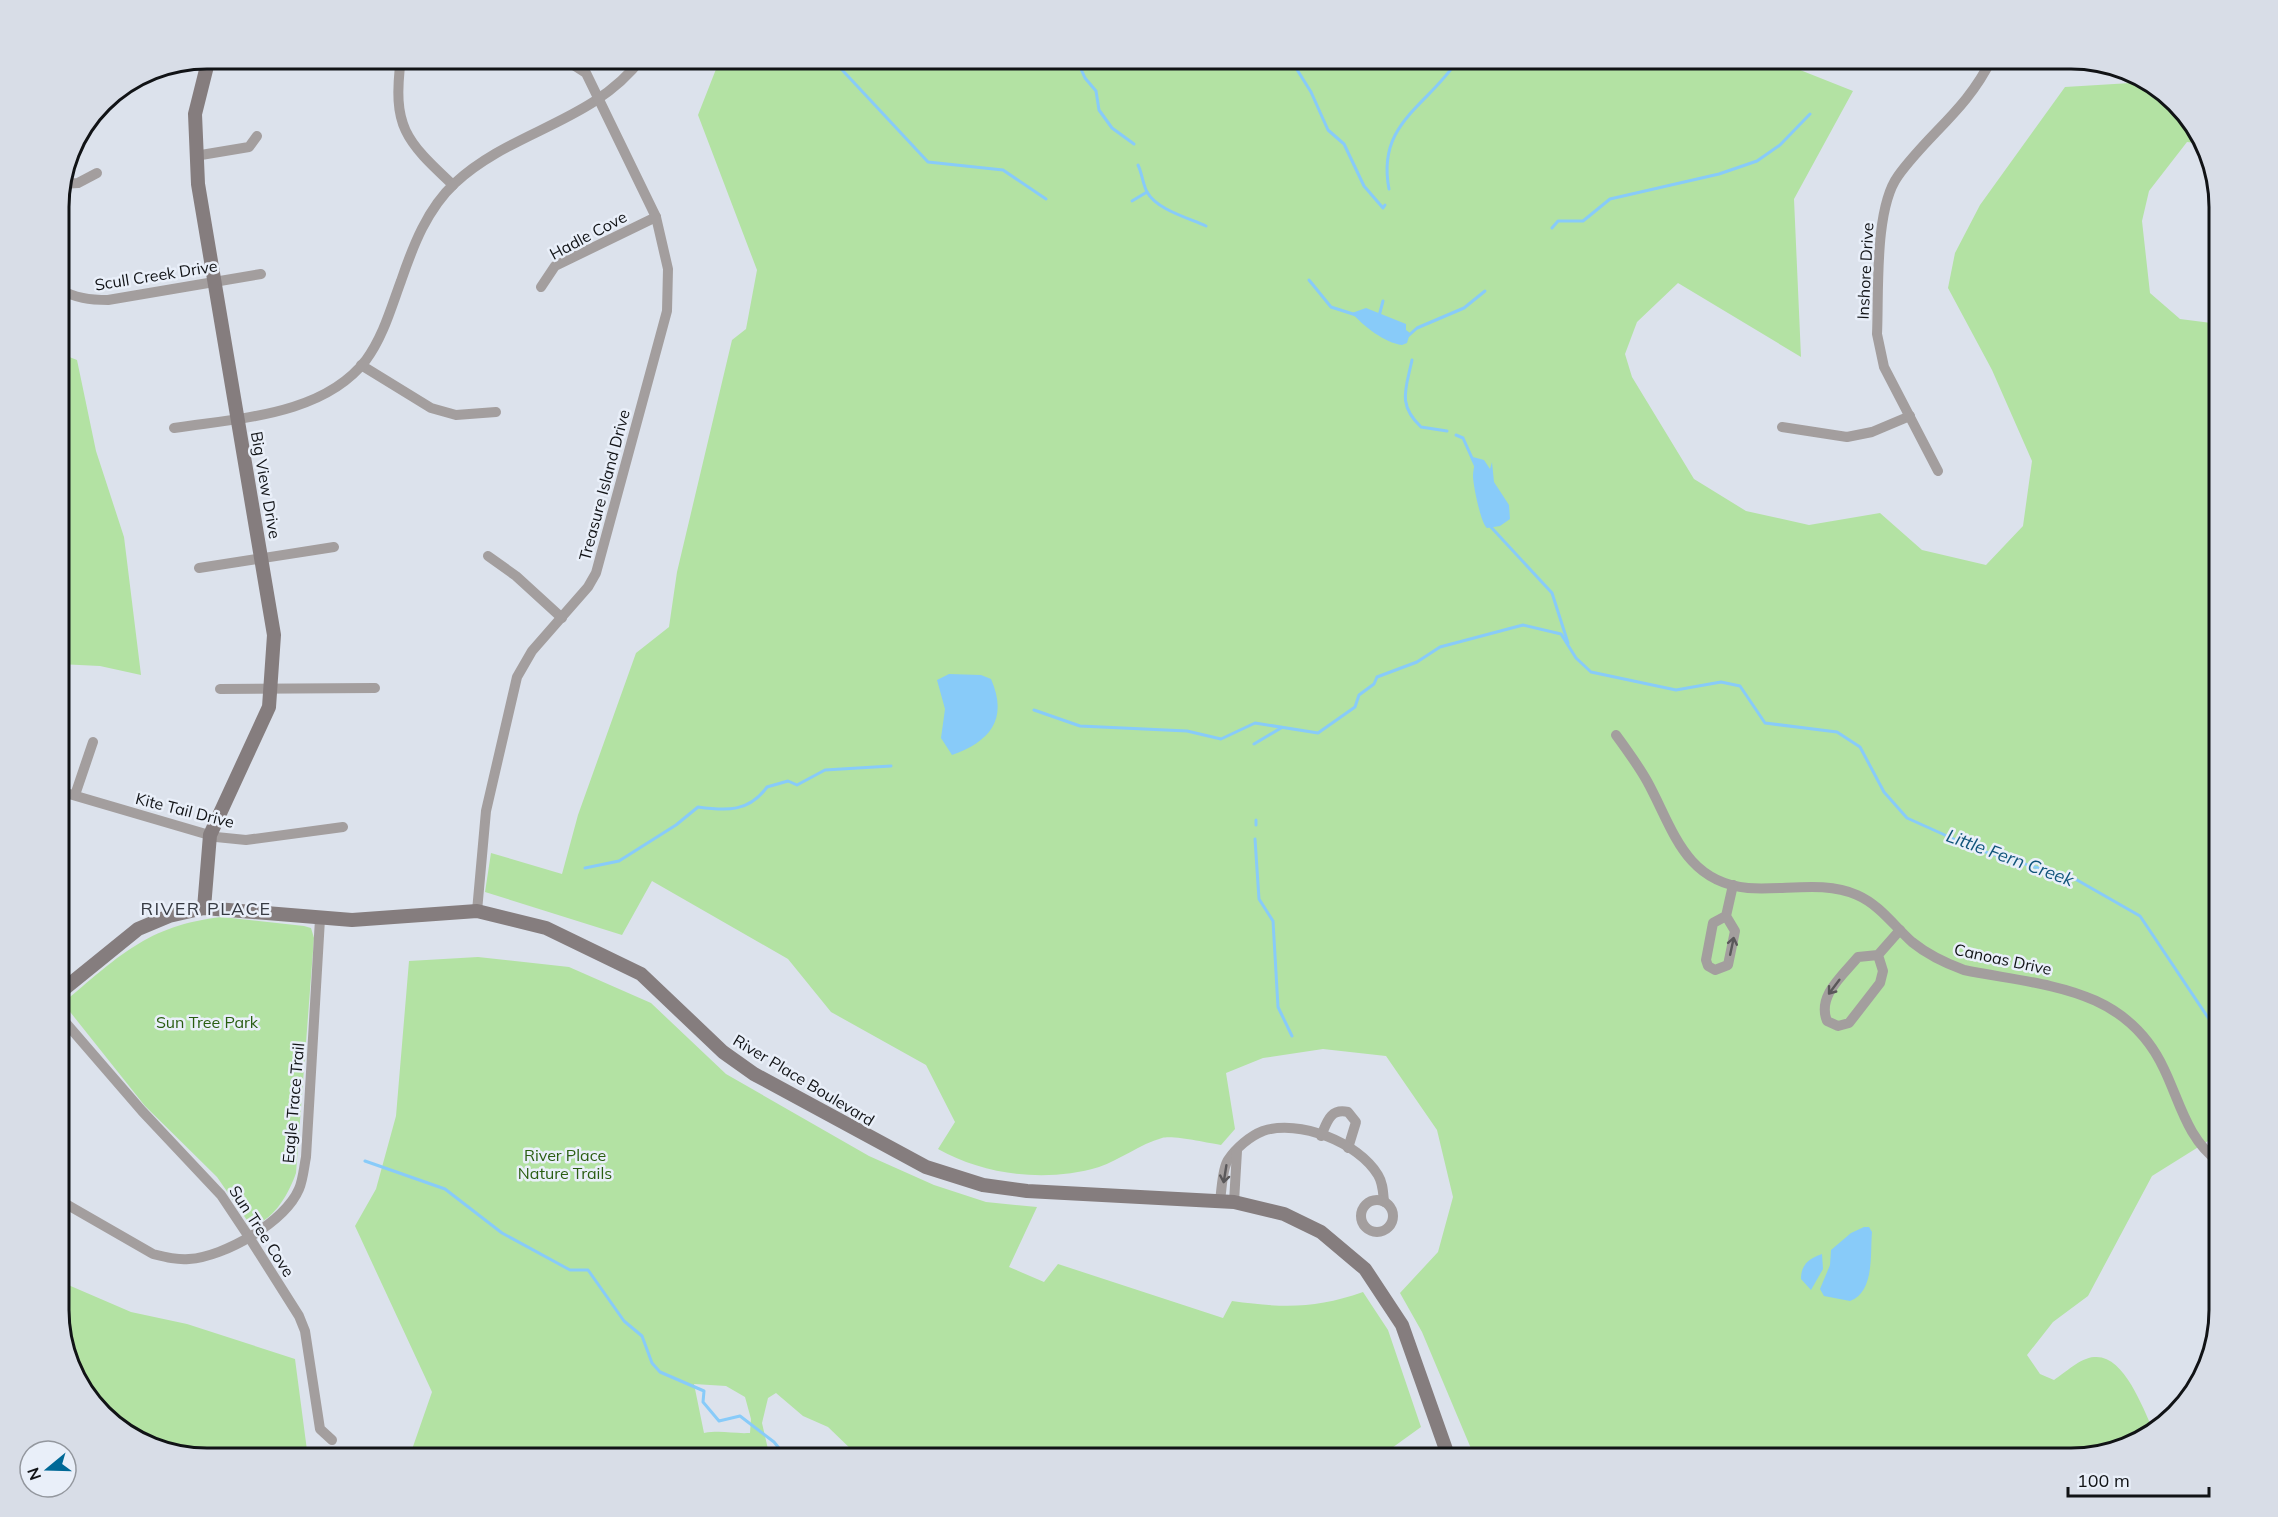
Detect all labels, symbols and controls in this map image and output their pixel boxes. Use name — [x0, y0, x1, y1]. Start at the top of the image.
street label: Hadle Cove — [546, 206, 630, 264]
street label: Inshore Drive — [1852, 222, 1878, 320]
street label: Scull Creek Drive — [93, 255, 219, 295]
street label: Treasure Island Drive — [574, 407, 634, 563]
street label: Big View Drive — [247, 430, 285, 540]
street label: Kite Tail Drive — [134, 788, 236, 832]
water label: Little Fern Creek — [1943, 824, 2078, 892]
district label: RIVER PLACE — [141, 897, 272, 920]
one-way arrow — [1727, 937, 1738, 956]
street label: Canoas Drive — [1952, 939, 2054, 979]
one-way arrow — [1828, 978, 1840, 994]
park label: Sun Tree Park — [156, 1012, 259, 1032]
street label: River Place Boulevard — [730, 1030, 878, 1130]
street label: Eagle Trace Trail — [278, 1042, 308, 1164]
park label: River Place Nature Trails — [518, 1145, 612, 1183]
one-way arrow — [1219, 1163, 1230, 1183]
street label: Sun Tree Cove — [225, 1182, 299, 1280]
north arrow — [18, 1439, 78, 1499]
scale bar — [2068, 1460, 2209, 1498]
text: N — [22, 1465, 45, 1483]
text: 100 m — [2077, 1469, 2130, 1492]

